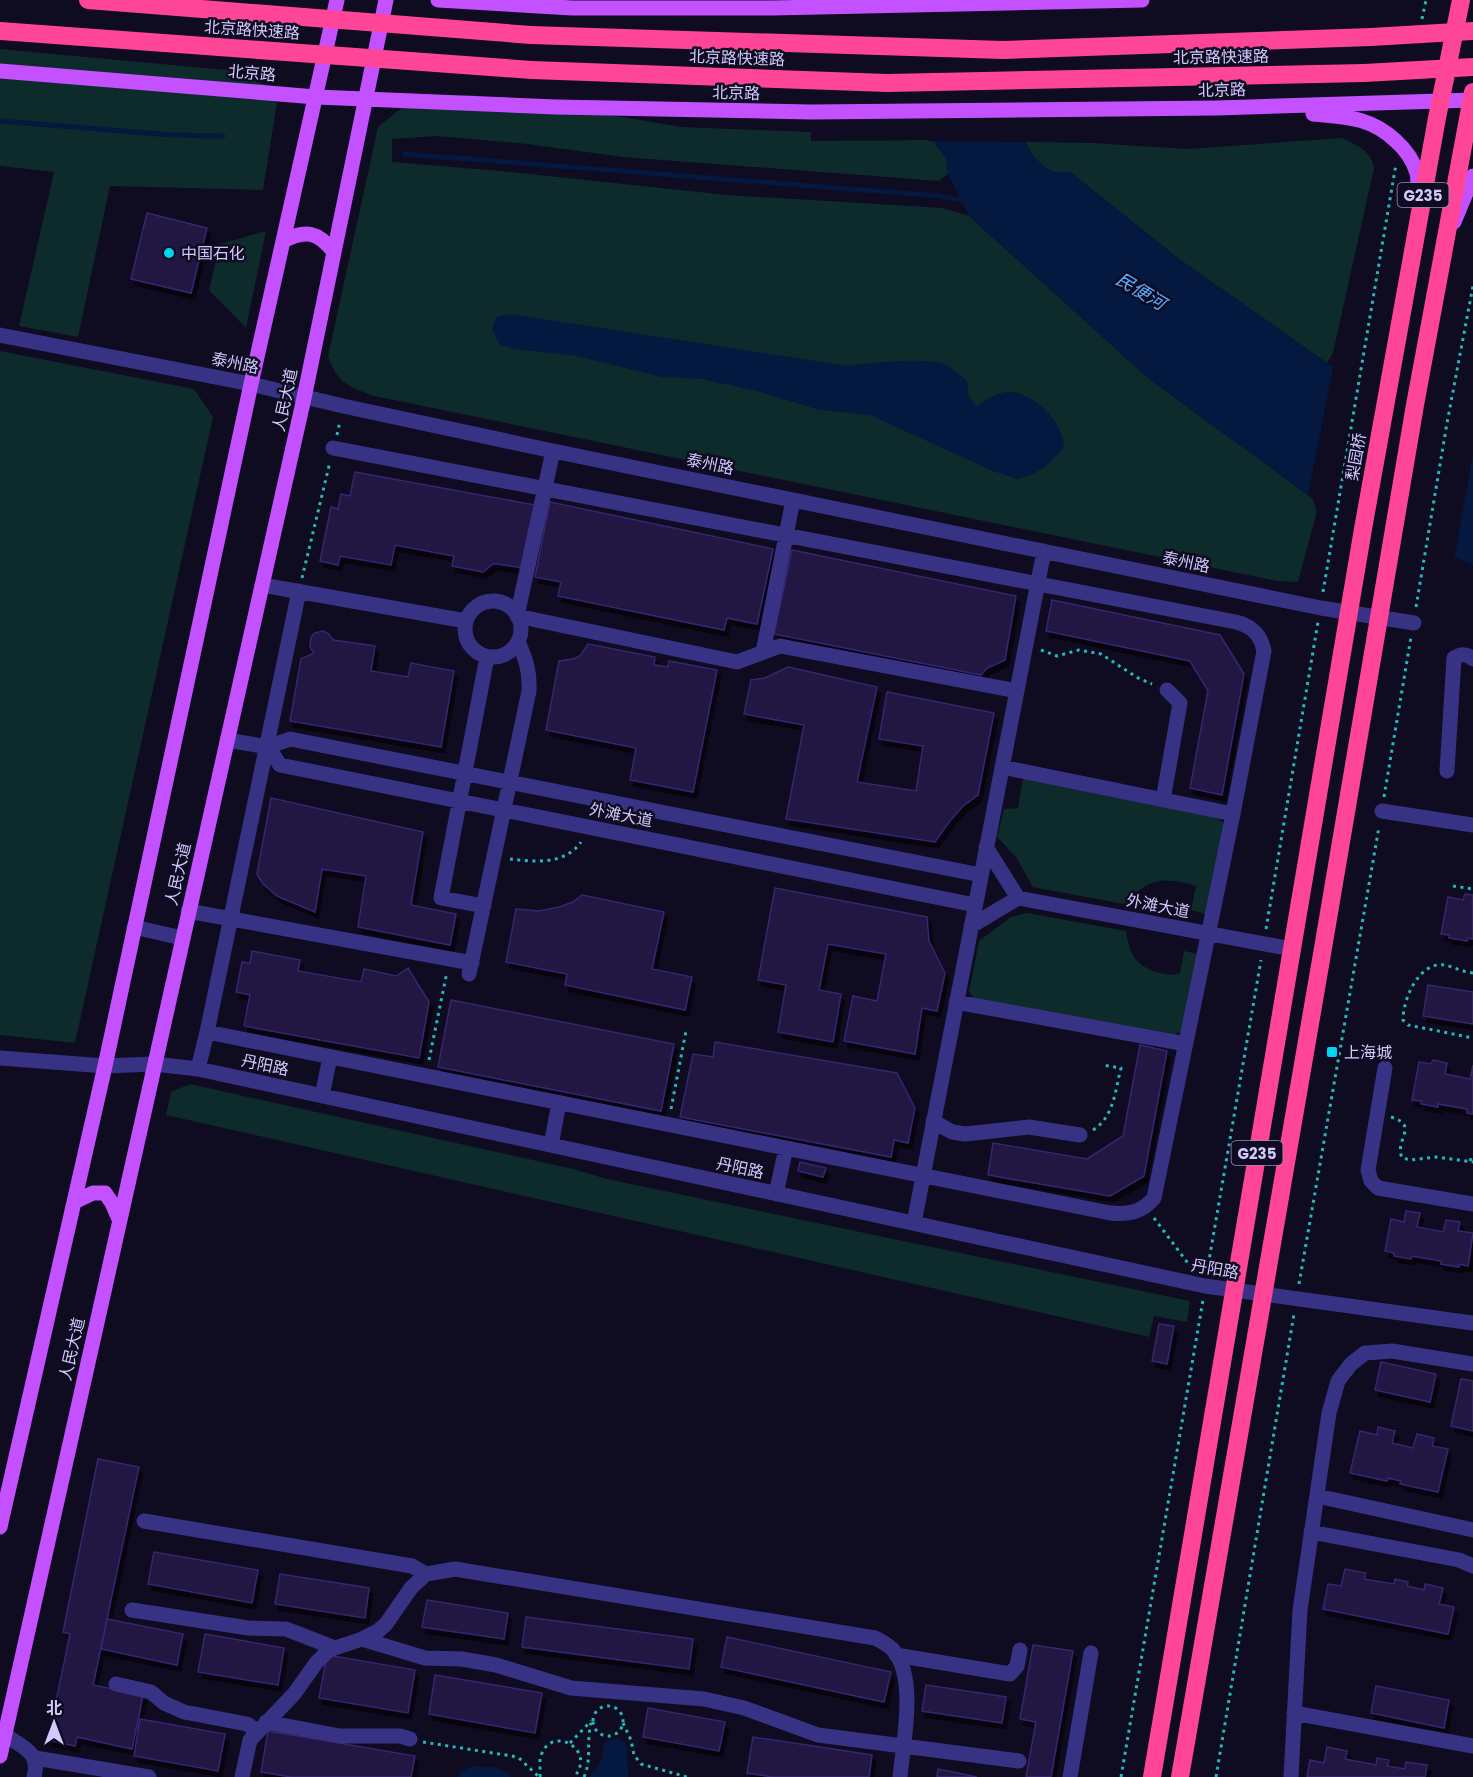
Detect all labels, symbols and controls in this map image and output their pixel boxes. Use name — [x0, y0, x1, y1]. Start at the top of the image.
street label: 北京路快速路 — [203, 15, 301, 45]
street label: 北京路快速路 — [689, 45, 785, 71]
street label: 北京路快速路 — [1173, 45, 1269, 69]
street label: 北京路 — [227, 59, 277, 87]
street label: 北京路 — [1198, 78, 1246, 102]
street label: 北京路 — [712, 81, 760, 105]
road number: G235 — [1398, 183, 1448, 207]
place label: 中国石化 — [181, 242, 245, 265]
marker: 中国石化 — [162, 246, 176, 260]
water label: 民便河 — [1111, 266, 1173, 317]
street label: 泰州路 — [209, 347, 261, 379]
street label: 人民大道 — [267, 366, 303, 434]
street label: 梨园桥 — [1341, 431, 1371, 483]
street label: 泰州路 — [684, 448, 736, 480]
street label: 泰州路 — [1160, 546, 1212, 578]
street label: 外滩大道 — [587, 798, 655, 832]
street label: 人民大道 — [160, 840, 196, 908]
street label: 外滩大道 — [1124, 889, 1192, 923]
place label: 上海城 — [1344, 1041, 1392, 1064]
marker: 上海城 — [1325, 1045, 1339, 1059]
street label: 丹阳路 — [239, 1049, 291, 1081]
road number: G235 — [1232, 1141, 1282, 1165]
street label: 丹阳路 — [714, 1152, 766, 1184]
street label: 丹阳路 — [1189, 1254, 1241, 1284]
street label: 人民大道 — [54, 1315, 90, 1383]
north arrow — [24, 1693, 84, 1753]
text: 北 — [46, 1697, 62, 1720]

